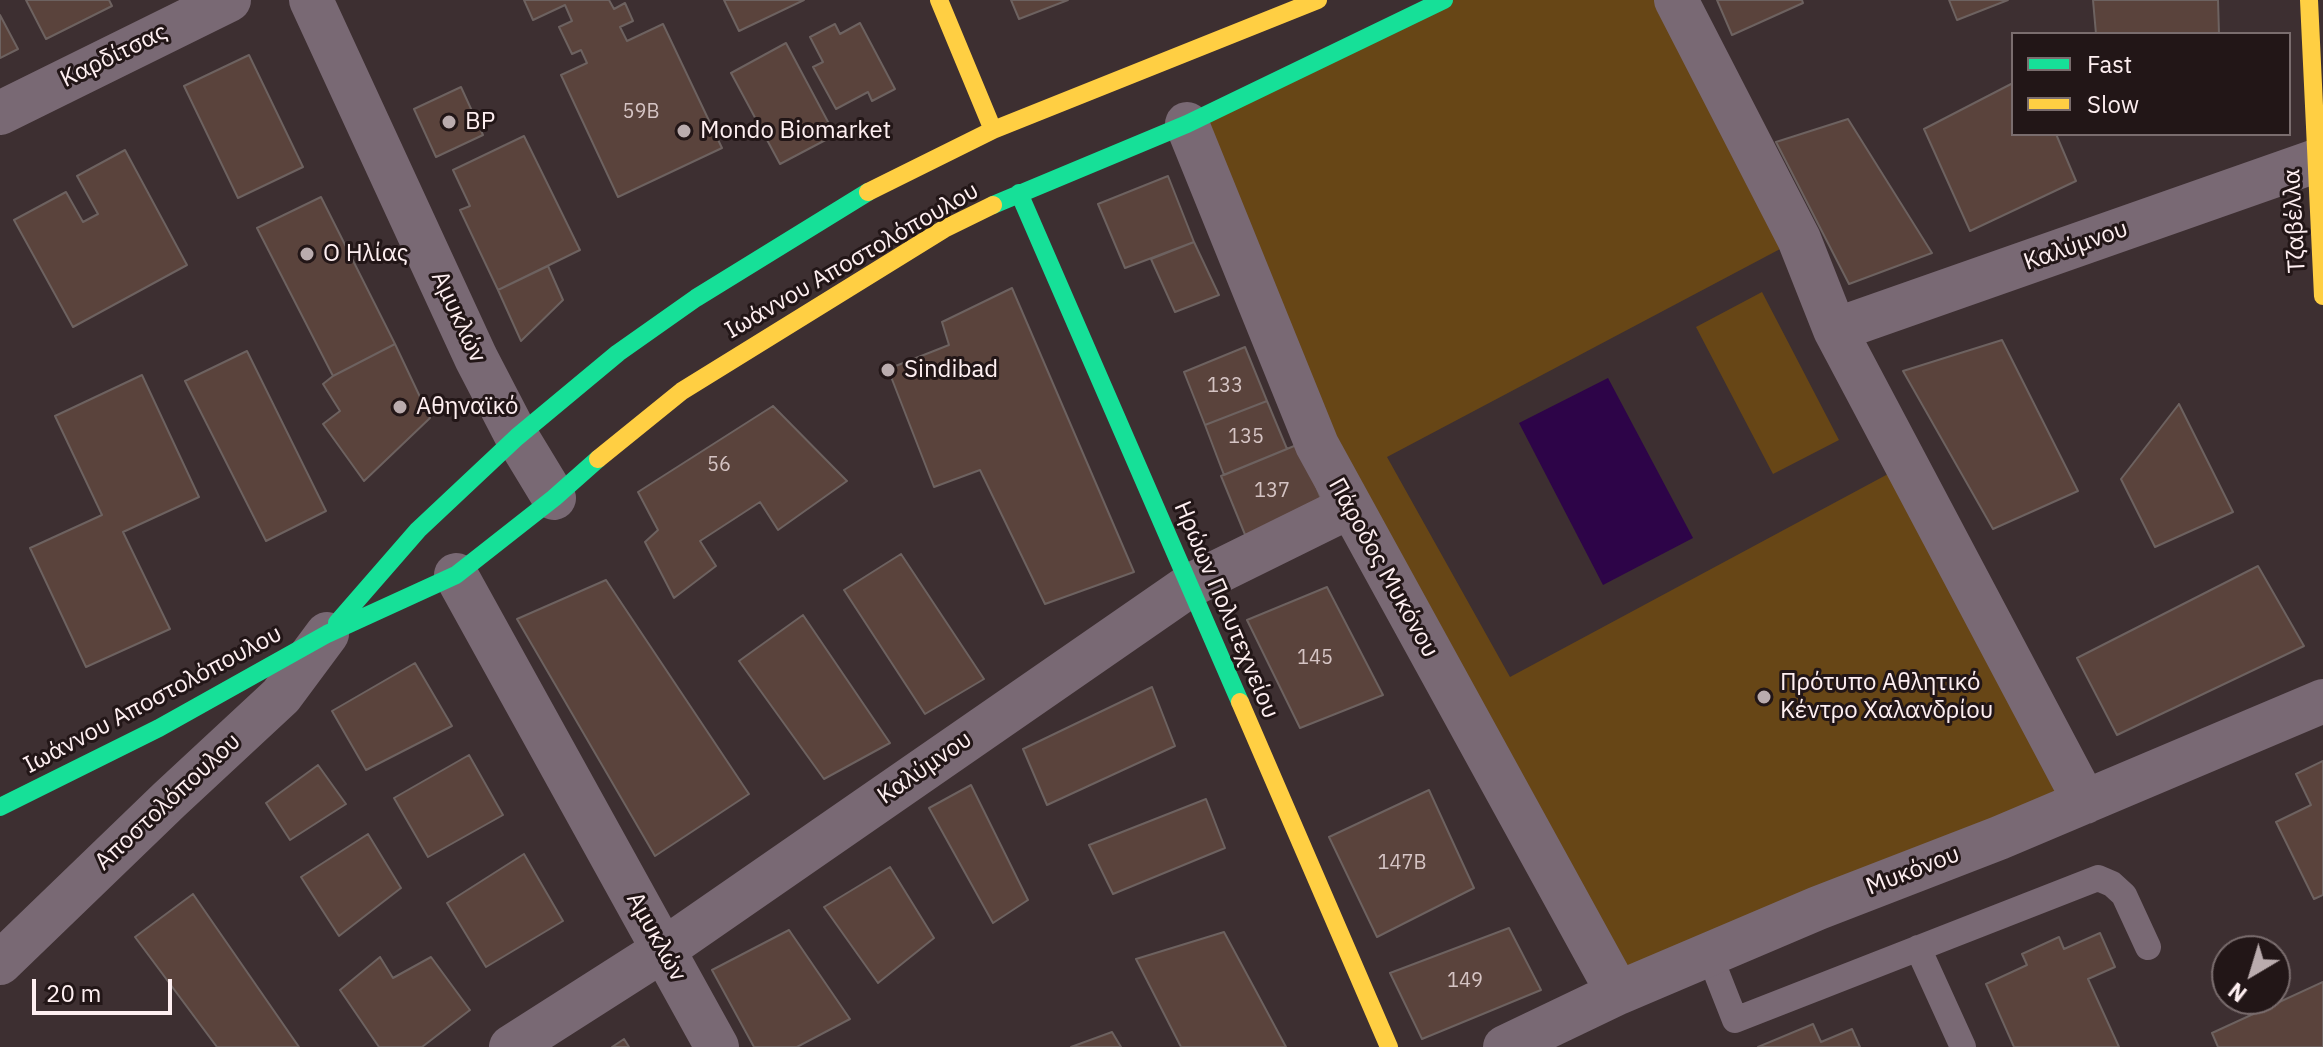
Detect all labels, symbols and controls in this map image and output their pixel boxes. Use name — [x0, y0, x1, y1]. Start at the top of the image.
street label: Καρδίτσας — [56, 18, 172, 94]
legend — [2011, 32, 2291, 136]
text: Fast — [2087, 48, 2132, 80]
text: Slow — [2087, 88, 2139, 120]
house number: 59Β — [622, 100, 660, 124]
place label: BP — [465, 108, 495, 136]
marker: BP — [440, 113, 458, 131]
place label: Mondo Biomarket — [700, 117, 891, 145]
marker: Mondo Biomarket — [675, 122, 693, 140]
street label: Τζαβέλλα — [2278, 168, 2312, 274]
street label: Ιωάννου Αποστολόπουλου — [720, 176, 984, 346]
street label: Καλύμνου — [2020, 215, 2132, 277]
place label: Ο Ηλίας — [323, 240, 408, 268]
marker: Ο Ηλίας — [298, 245, 316, 263]
street label: Αμυκλών — [424, 267, 492, 367]
place label: Sindibad — [904, 356, 998, 384]
marker: Sindibad — [879, 361, 897, 379]
house number: 133 — [1207, 374, 1243, 398]
place label: Αθηναϊκό — [416, 393, 518, 421]
marker: Αθηναϊκό — [391, 398, 409, 416]
house number: 135 — [1228, 425, 1264, 449]
house number: 56 — [707, 453, 731, 477]
street label: Πάροδος Μυκόνου — [1322, 473, 1444, 663]
house number: 137 — [1254, 479, 1290, 503]
street label: Ηρώων Πολυτεχνείου — [1167, 497, 1285, 723]
street label: Ιωάννου Αποστολόπουλου — [19, 620, 287, 780]
house number: 145 — [1297, 646, 1333, 670]
place label: Πρότυπο Αθλητικό Κέντρο Χαλανδρίου — [1780, 669, 1993, 725]
marker: Πρότυπο Αθλητικό Κέντρο Χαλανδρίου — [1755, 688, 1773, 706]
street label: Καλύμνου — [872, 725, 978, 811]
street label: Αποστολόπουλου — [89, 727, 247, 877]
street label: Μυκόνου — [1862, 840, 1964, 902]
house number: 147Β — [1377, 851, 1427, 875]
street label: Αμυκλών — [620, 887, 692, 987]
north arrow — [2211, 935, 2291, 1015]
scale bar — [36, 963, 176, 1013]
house number: 149 — [1447, 969, 1483, 993]
text: N — [2222, 976, 2252, 1009]
text: 20 m — [46, 977, 101, 1009]

